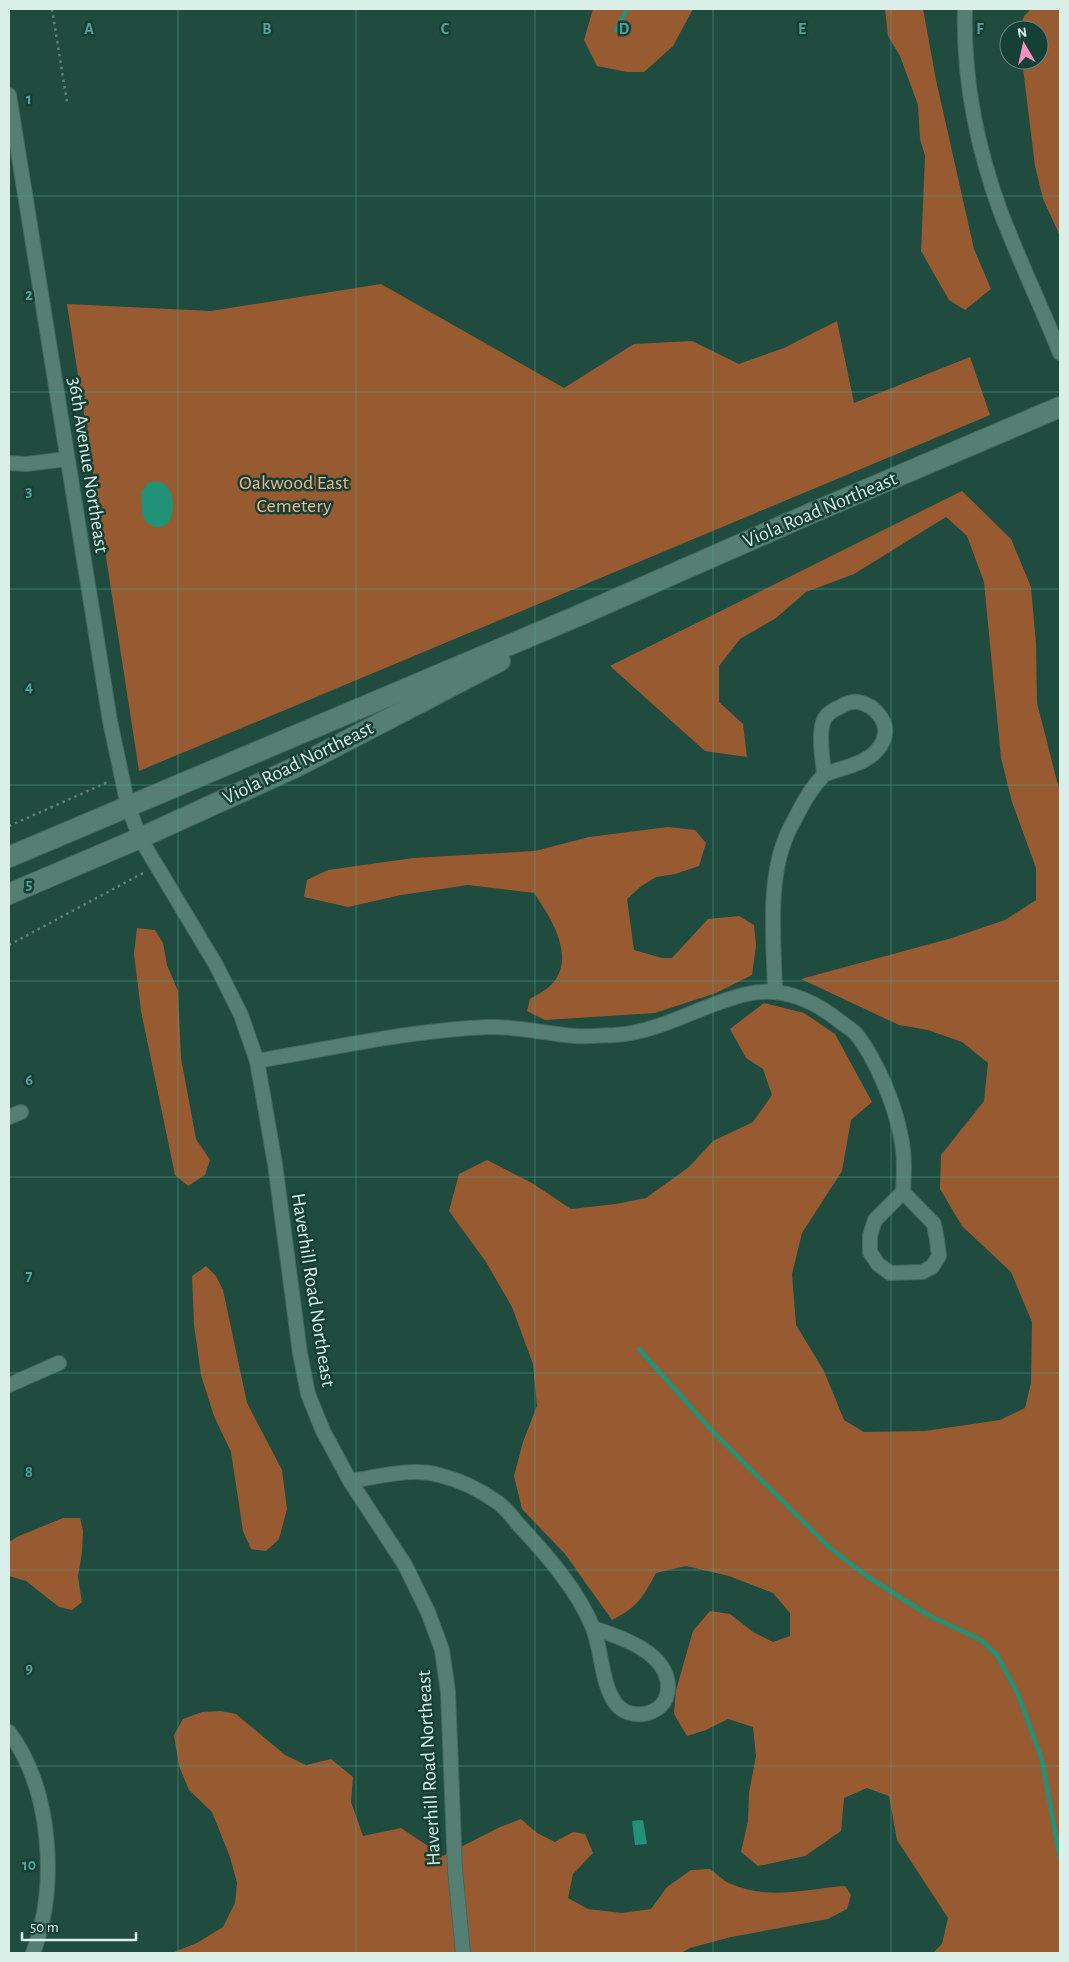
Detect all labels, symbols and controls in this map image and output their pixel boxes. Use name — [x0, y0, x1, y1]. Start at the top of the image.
north arrow — [999, 20, 1049, 70]
text: A — [84, 21, 94, 37]
text: B — [262, 21, 272, 37]
text: C — [441, 21, 450, 37]
text: D — [619, 21, 630, 37]
text: E — [798, 21, 806, 37]
text: F — [976, 21, 984, 37]
text: N — [1016, 25, 1028, 41]
text: 1 — [26, 91, 32, 107]
text: 2 — [25, 287, 33, 303]
street label: 36th Avenue Northeast — [64, 376, 112, 555]
street label: Viola Road Northeast — [740, 468, 900, 551]
park label: Oakwood East Cemetery — [239, 473, 350, 516]
text: 3 — [26, 483, 33, 499]
text: 4 — [25, 679, 33, 695]
street label: Viola Road Northeast — [220, 718, 377, 808]
text: 5 — [26, 876, 33, 892]
text: 6 — [25, 1072, 33, 1088]
street label: Haverhill Road Northeast — [288, 1192, 338, 1389]
text: 7 — [26, 1268, 33, 1284]
text: 8 — [25, 1464, 33, 1480]
text: 9 — [25, 1660, 33, 1676]
street label: Haverhill Road Northeast — [414, 1669, 444, 1866]
text: 10 — [22, 1857, 36, 1873]
scale bar — [22, 1910, 136, 1942]
text: 50 m — [30, 1920, 59, 1935]

